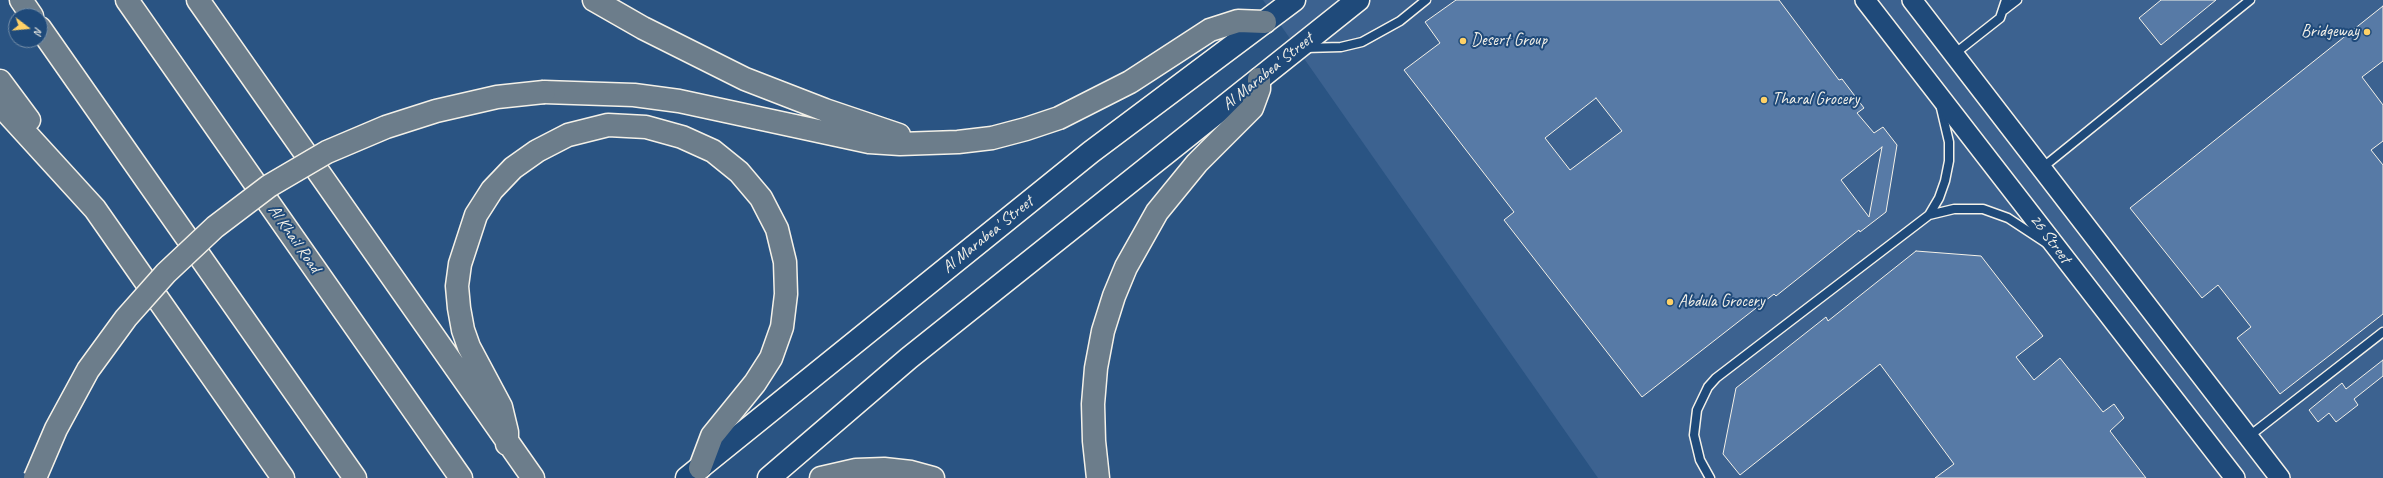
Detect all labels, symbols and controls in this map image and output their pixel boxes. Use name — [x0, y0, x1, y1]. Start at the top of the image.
north arrow — [8, 8, 48, 48]
place label: Bridgeway — [2301, 22, 2359, 42]
text: N — [31, 26, 46, 36]
marker: Bridgeway — [2362, 27, 2372, 37]
street label: Al Marabea' Street — [1218, 29, 1318, 115]
place label: Desert Group — [1471, 31, 1547, 51]
marker: Desert Group — [1458, 36, 1468, 46]
place label: Tharal Grocery — [1772, 90, 1859, 110]
marker: Tharal Grocery — [1759, 95, 1769, 105]
street label: Al Marabea' Street — [938, 192, 1038, 278]
street label: Al Khail Road — [263, 201, 325, 277]
street label: 26 Street — [2025, 210, 2075, 268]
place label: Abdula Grocery — [1678, 292, 1765, 312]
marker: Abdula Grocery — [1665, 297, 1675, 307]

